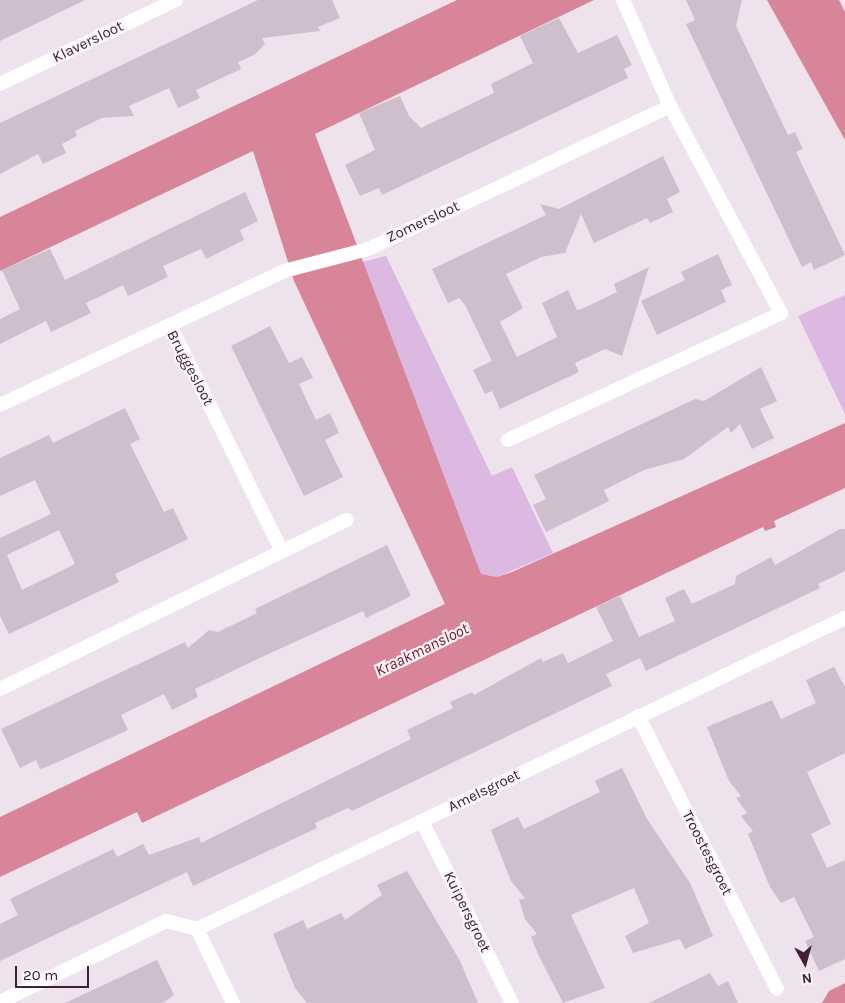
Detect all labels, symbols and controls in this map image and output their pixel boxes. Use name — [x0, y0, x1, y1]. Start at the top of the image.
street label: Klaversloot — [50, 17, 126, 67]
street label: Zomersloot — [384, 197, 462, 247]
street label: Bruggesloot — [163, 327, 217, 409]
water label: Kraakmansloot — [372, 619, 472, 681]
street label: Amelsgroet — [445, 766, 523, 816]
street label: Troostesgroet — [678, 808, 736, 898]
street label: Kuipersgroet — [440, 869, 494, 955]
north arrow — [780, 938, 830, 988]
scale bar — [18, 956, 91, 988]
text: 20 m — [23, 966, 58, 984]
text: N — [801, 969, 813, 987]

